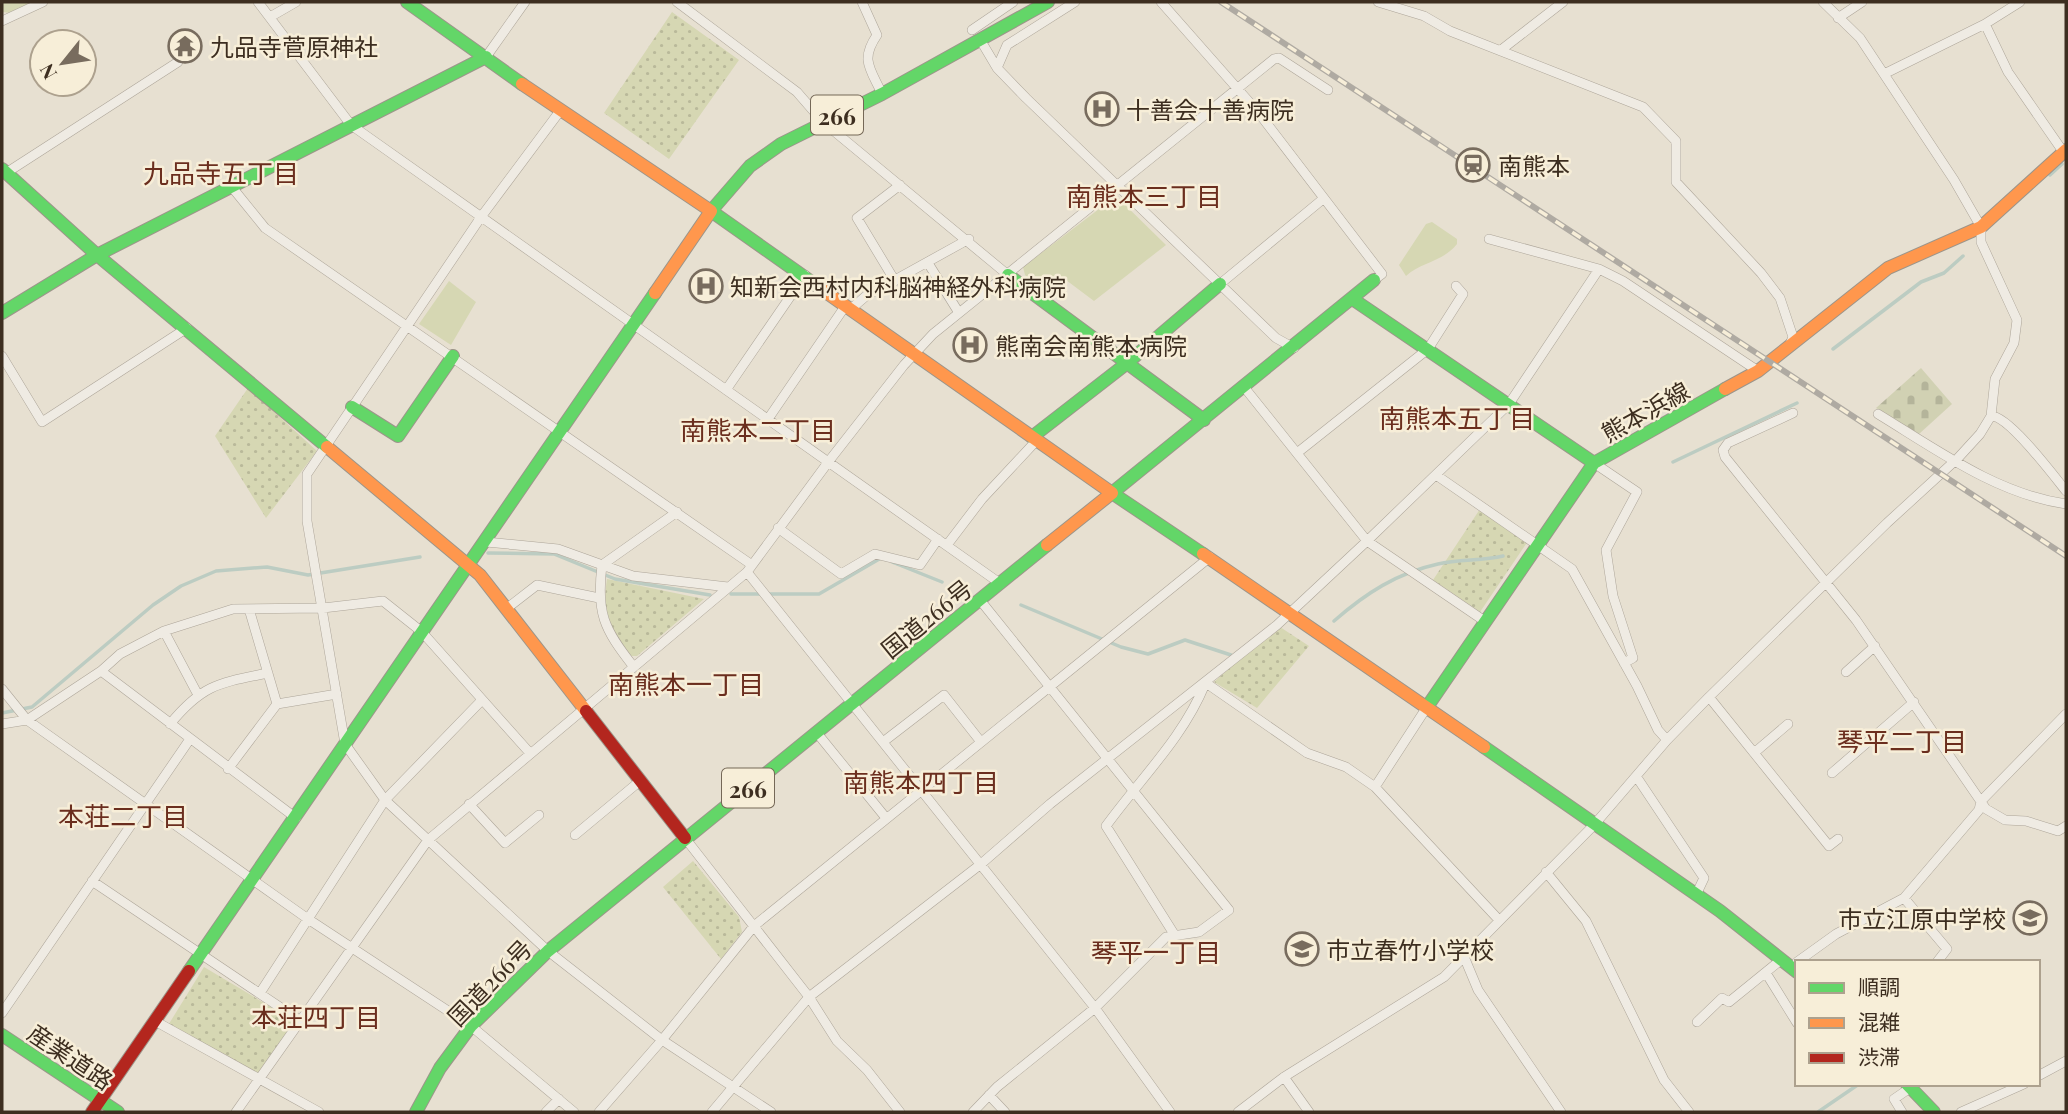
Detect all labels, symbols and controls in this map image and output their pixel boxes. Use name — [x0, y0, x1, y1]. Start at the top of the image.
temple icon: 九品寺菅原神社 — [166, 27, 204, 65]
north arrow — [28, 28, 98, 98]
place label: 九品寺菅原神社 — [210, 30, 378, 62]
text: N — [33, 59, 62, 84]
hospital icon: 十善会十善病院 — [1083, 90, 1121, 128]
place label: 十善会十善病院 — [1126, 93, 1294, 125]
road number: 266 — [811, 96, 863, 134]
station icon: 南熊本 — [1454, 146, 1492, 184]
place label: 南熊本 — [1498, 149, 1570, 181]
district label: 九品寺五丁目 — [143, 155, 299, 190]
district label: 南熊本三丁目 — [1066, 178, 1222, 213]
hospital icon: 知新会西村内科脳神経外科病院 — [687, 267, 725, 305]
place label: 知新会西村内科脳神経外科病院 — [730, 270, 1066, 302]
hospital icon: 熊南会南熊本病院 — [951, 326, 989, 364]
place label: 熊南会南熊本病院 — [995, 329, 1187, 361]
street label: 熊本浜線 — [1595, 374, 1695, 448]
district label: 南熊本五丁目 — [1379, 400, 1535, 435]
district label: 南熊本二丁目 — [680, 412, 836, 447]
street label: 国道266号 — [874, 571, 978, 665]
district label: 南熊本一丁目 — [608, 666, 764, 701]
district label: 琴平二丁目 — [1837, 723, 1967, 758]
district label: 南熊本四丁目 — [843, 764, 999, 799]
road number: 266 — [722, 768, 774, 808]
district label: 本荘二丁目 — [58, 798, 188, 833]
school or university icon: 市立江原中学校 — [2011, 899, 2049, 937]
place label: 市立江原中学校 — [1838, 902, 2006, 934]
school or university icon: 市立春竹小学校 — [1283, 930, 1321, 968]
street label: 国道266号 — [440, 932, 538, 1032]
place label: 市立春竹小学校 — [1326, 933, 1494, 965]
district label: 琴平一丁目 — [1091, 934, 1221, 969]
legend — [1795, 960, 2040, 1086]
text: 順調 — [1858, 972, 1900, 1000]
district label: 本荘四丁目 — [251, 999, 381, 1034]
text: 混雑 — [1858, 1007, 1900, 1035]
street label: 産業道路 — [22, 1016, 120, 1096]
text: 渋滞 — [1858, 1042, 1900, 1070]

